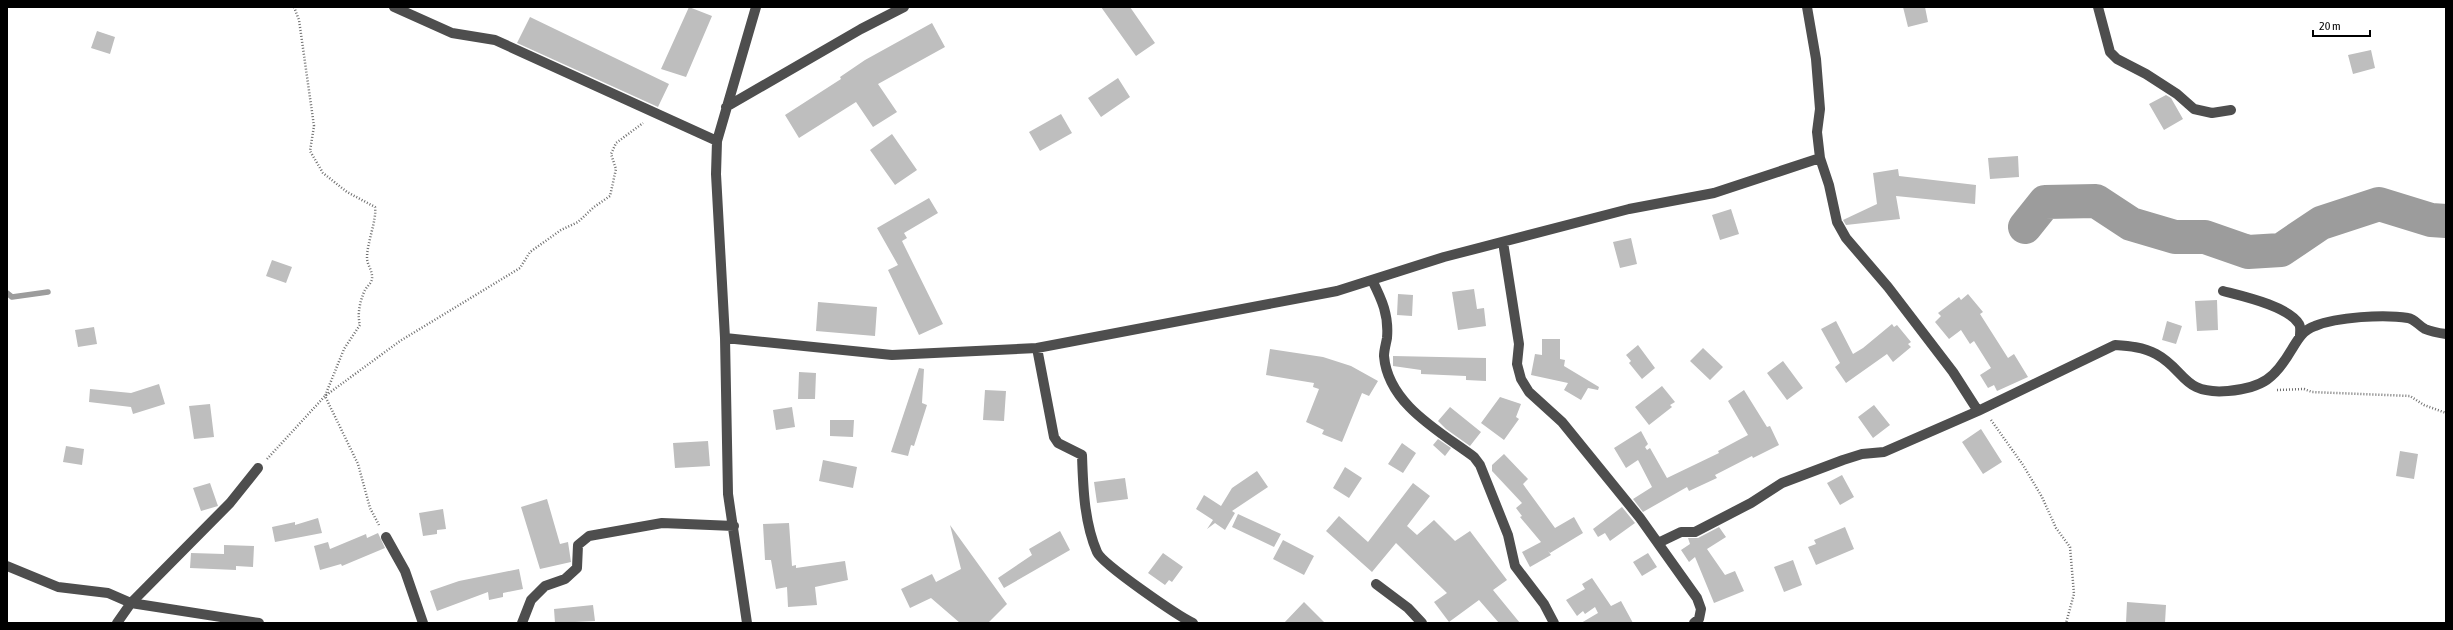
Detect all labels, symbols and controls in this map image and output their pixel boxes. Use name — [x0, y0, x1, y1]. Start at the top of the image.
scale bar — [2313, 12, 2370, 38]
text: 20 m — [2319, 19, 2341, 33]

